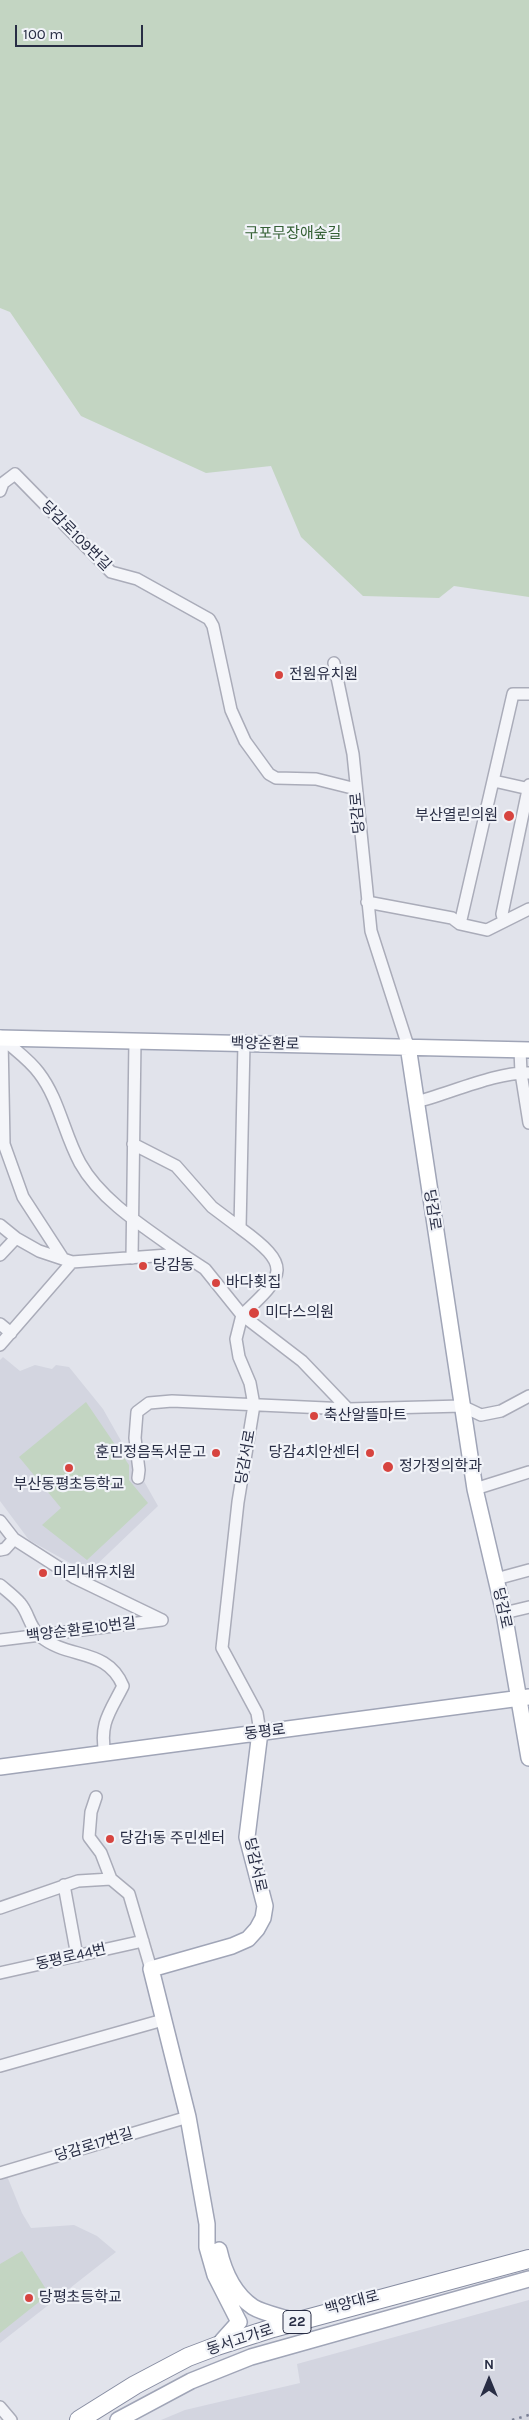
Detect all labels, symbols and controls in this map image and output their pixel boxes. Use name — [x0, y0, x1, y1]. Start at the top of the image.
scale bar — [18, 15, 145, 47]
text: 100 m — [23, 25, 63, 43]
park label: 구포무장애숲길 — [245, 225, 341, 243]
street label: 당감로109번길 — [37, 497, 115, 575]
place label: 전원유치원 — [289, 666, 358, 684]
marker: 전원유치원 — [273, 669, 285, 681]
street label: 당감로 — [347, 792, 369, 834]
place label: 부산열린의원 — [415, 807, 498, 825]
marker: 부산열린의원 — [502, 809, 516, 823]
street label: 백양순환로 — [230, 1034, 300, 1054]
street label: 당감로 — [420, 1188, 444, 1232]
place label: 당감동 — [153, 1257, 194, 1275]
marker: 당감동 — [137, 1260, 149, 1272]
place label: 바다횟집 — [226, 1274, 281, 1292]
marker: 바다횟집 — [210, 1277, 222, 1289]
place label: 미다스의원 — [265, 1304, 334, 1322]
marker: 미다스의원 — [247, 1306, 261, 1320]
place label: 축산알뜰마트 — [324, 1407, 407, 1425]
marker: 축산알뜰마트 — [308, 1410, 320, 1422]
street label: 당감서로 — [232, 1428, 260, 1486]
place label: 훈민정음독서문고 — [96, 1444, 206, 1462]
place label: 당감4치안센터 — [269, 1444, 360, 1462]
marker: 훈민정음독서문고 — [210, 1447, 222, 1459]
marker: 당감4치안센터 — [364, 1447, 376, 1459]
place label: 정가정의학과 — [399, 1458, 482, 1476]
marker: 정가정의학과 — [381, 1460, 395, 1474]
marker: 부산동평초등학교 — [63, 1462, 75, 1474]
place label: 부산동평초등학교 — [14, 1476, 124, 1494]
place label: 미리내유치원 — [53, 1564, 136, 1582]
marker: 미리내유치원 — [37, 1567, 49, 1579]
street label: 당감로 — [489, 1586, 515, 1630]
street label: 백양순환로10번길 — [25, 1614, 137, 1646]
street label: 동평로 — [243, 1721, 287, 1743]
place label: 당감1동 주민센터 — [120, 1830, 225, 1848]
marker: 당감1동 주민센터 — [104, 1833, 116, 1845]
street label: 당감서로 — [240, 1836, 270, 1894]
street label: 동평로44번 — [34, 1940, 108, 1974]
street label: 당감로17번길 — [53, 2125, 135, 2165]
street label: 백양대로 — [323, 2287, 381, 2319]
place label: 당평초등학교 — [39, 2289, 122, 2307]
marker: 당평초등학교 — [23, 2292, 35, 2304]
road number: 22 — [283, 2310, 311, 2334]
street label: 동서고가로 — [204, 2321, 276, 2359]
north arrow — [464, 2355, 514, 2405]
text: N — [484, 2356, 494, 2373]

